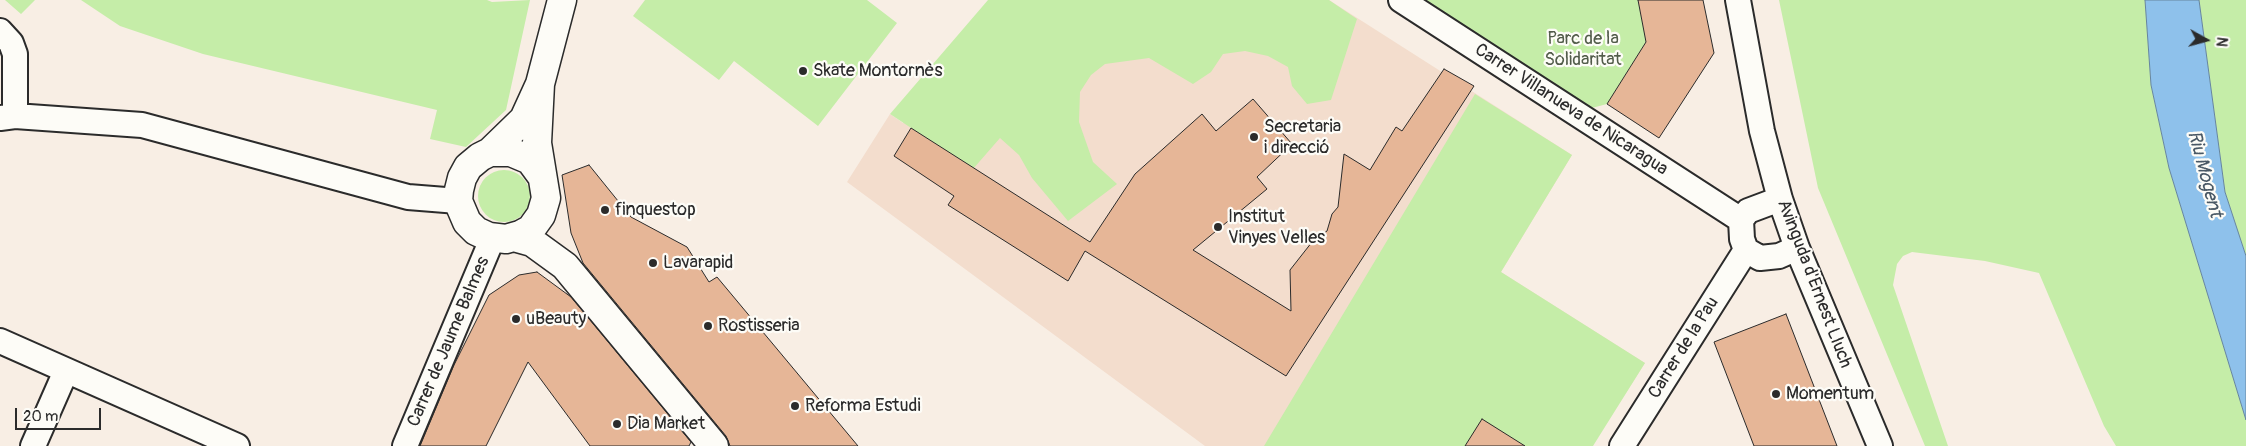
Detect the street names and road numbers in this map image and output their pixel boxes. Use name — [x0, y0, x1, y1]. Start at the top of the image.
street label: Carrer Villanueva de Nicaragua — [1470, 39, 1672, 181]
street label: Avinguda d'Ernest Lluch — [1772, 197, 1856, 371]
street label: Carrer de Jaume Balmes — [403, 254, 495, 430]
street label: Carrer de la Pau — [1644, 293, 1724, 403]

